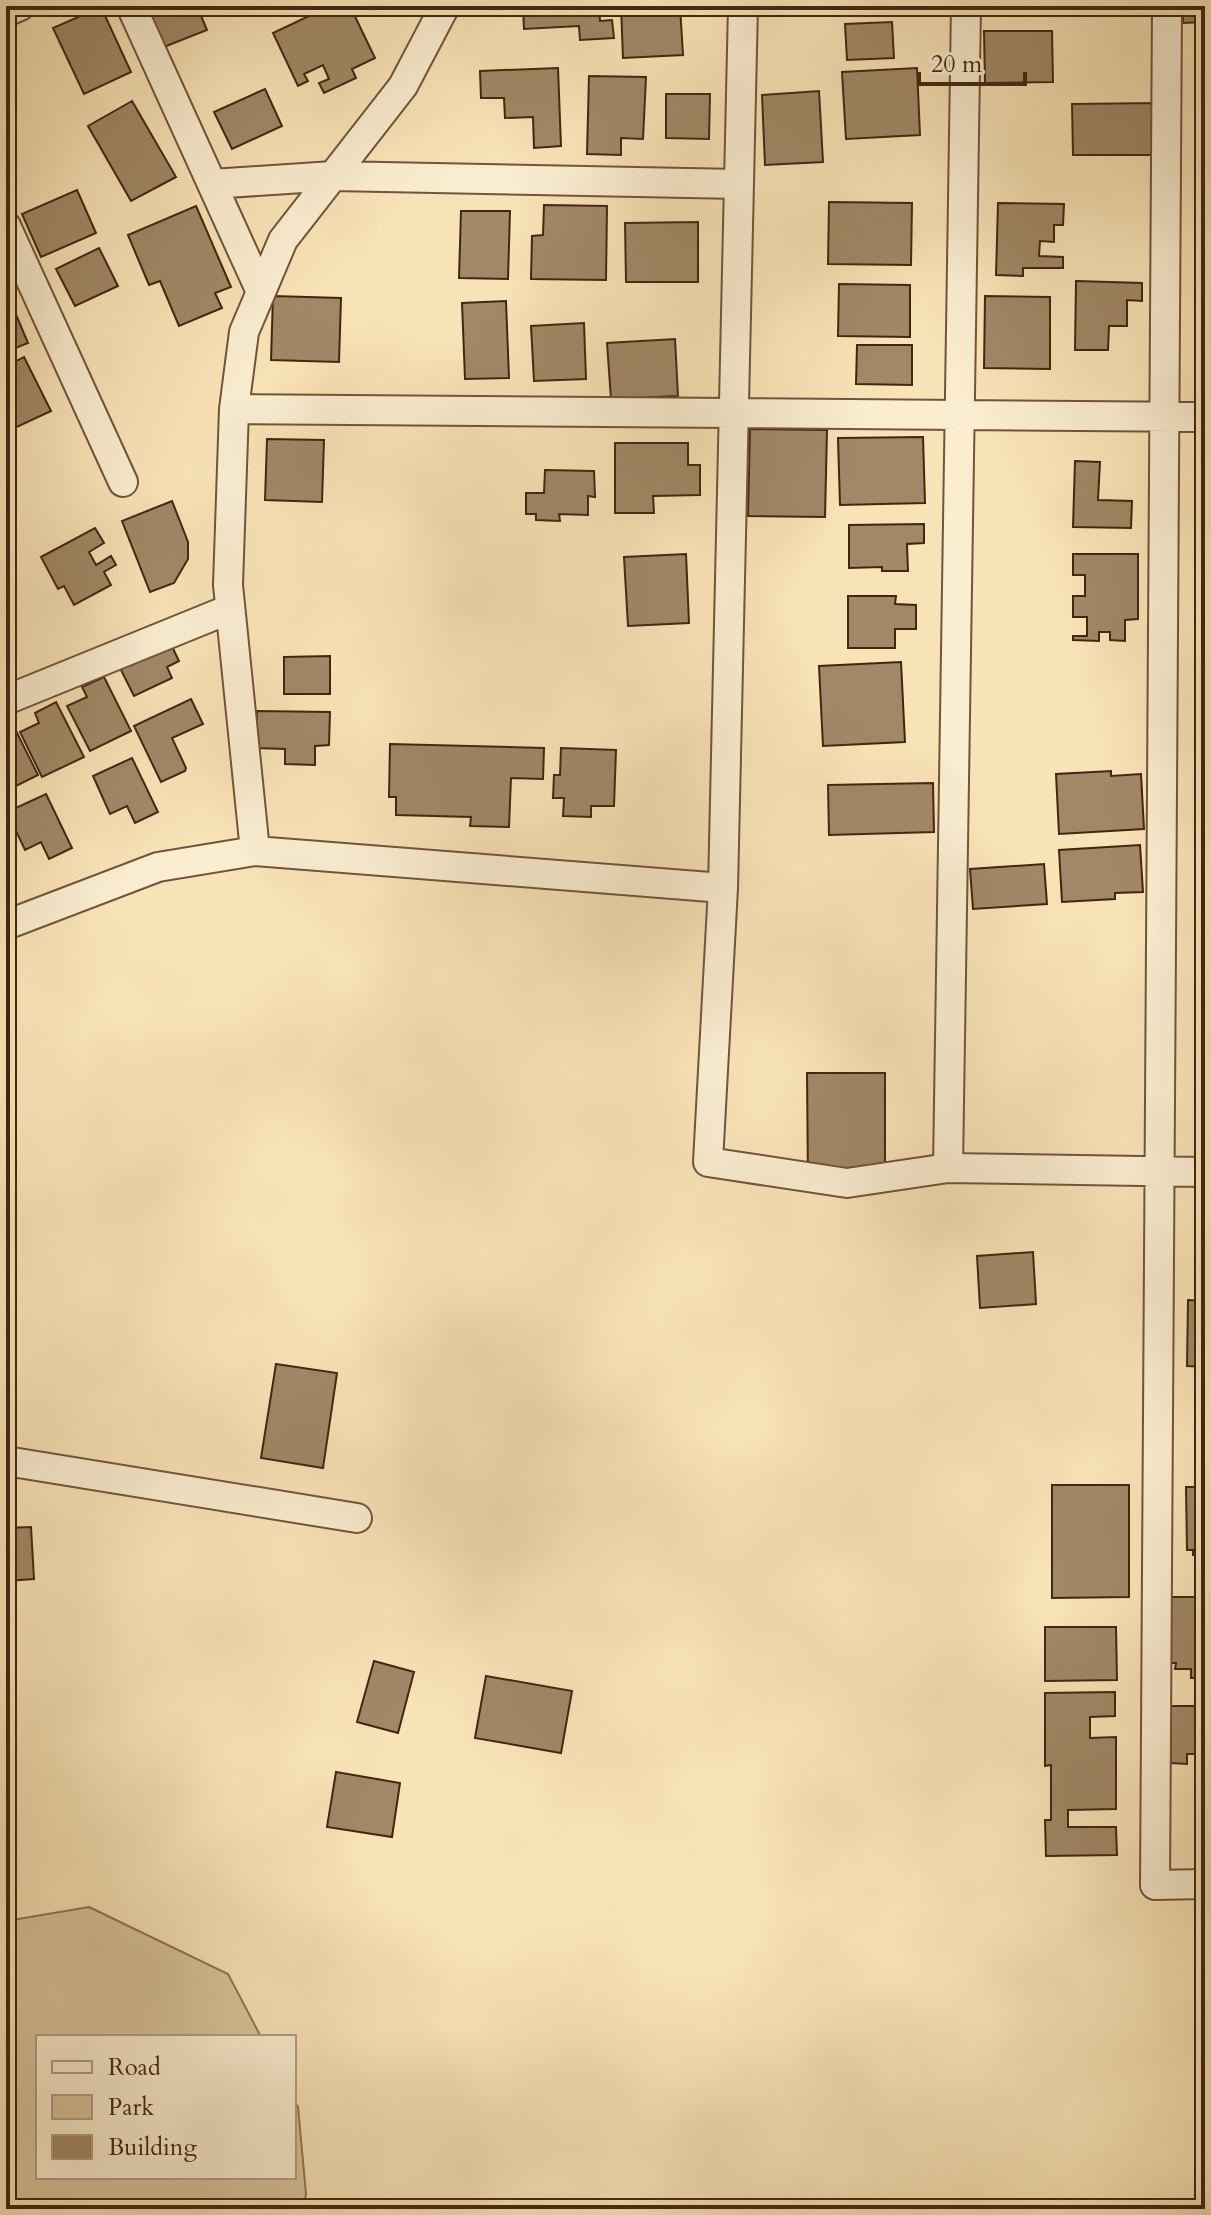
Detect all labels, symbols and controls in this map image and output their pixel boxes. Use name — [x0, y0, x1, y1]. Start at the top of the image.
scale bar — [919, 36, 1025, 86]
text: 20 m — [931, 48, 983, 81]
legend — [36, 2035, 296, 2179]
text: Road — [108, 2051, 161, 2084]
text: Park — [108, 2091, 154, 2124]
text: Building — [108, 2131, 198, 2164]

